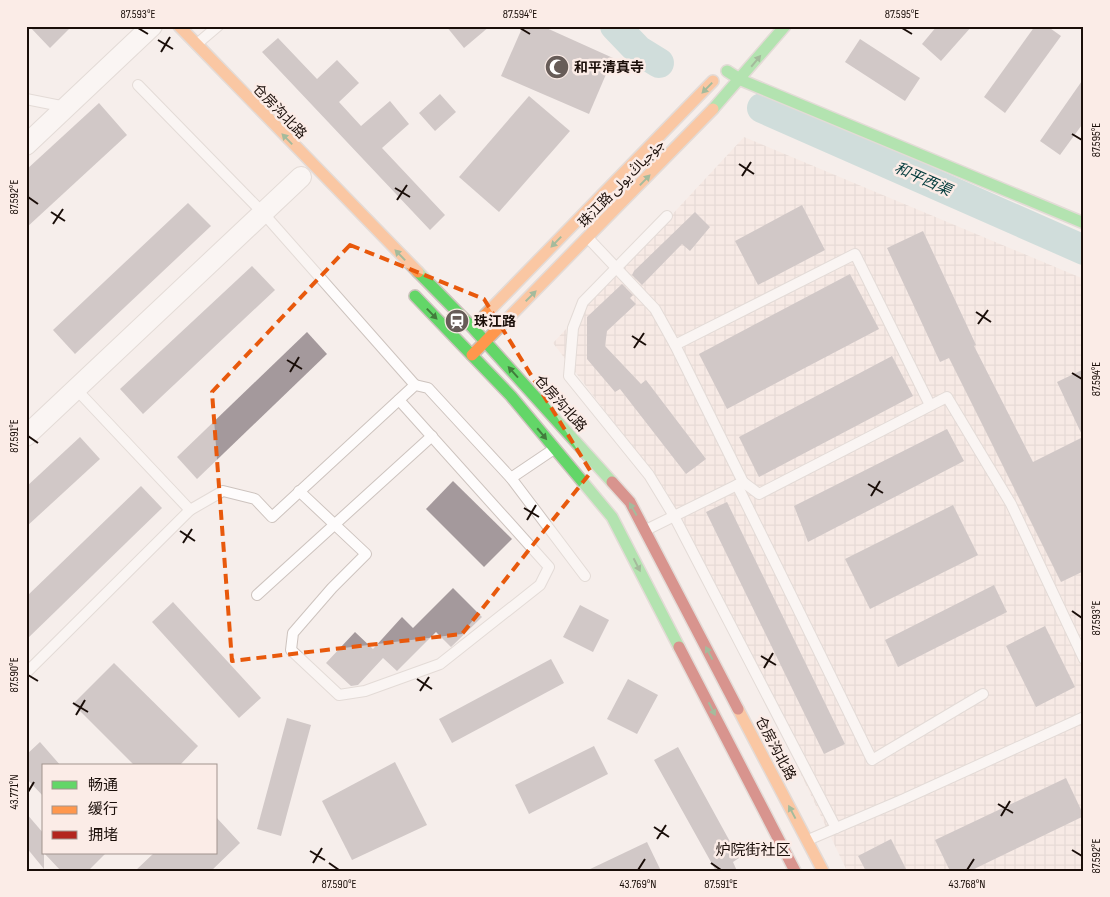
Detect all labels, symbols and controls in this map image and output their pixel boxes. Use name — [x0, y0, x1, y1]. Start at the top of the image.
text: 87.593°E — [121, 7, 155, 22]
text: 87.594°E — [503, 7, 537, 22]
text: 87.595°E — [885, 7, 919, 22]
mosque icon: 和平清真寺 — [544, 54, 570, 80]
one-way arrow — [750, 55, 761, 68]
place label: 和平清真寺 — [574, 59, 644, 76]
street label: 仓房沟北路 — [249, 80, 310, 142]
one-way arrow — [701, 82, 713, 94]
text: 87.595°E — [1089, 123, 1104, 157]
one-way arrow — [281, 133, 293, 145]
street label: 珠江路 جۇجياڭ يولى — [575, 136, 668, 231]
water label: 和平西渠 — [892, 159, 956, 201]
one-way arrow — [639, 174, 651, 186]
text: 87.592°E — [7, 180, 22, 214]
one-way arrow — [551, 236, 563, 248]
one-way arrow — [394, 250, 406, 262]
one-way arrow — [525, 290, 537, 302]
one-way arrow — [426, 308, 438, 320]
station icon: 珠江路 — [444, 308, 470, 334]
place label: 珠江路 — [474, 313, 516, 330]
text: 87.594°E — [1089, 362, 1104, 396]
one-way arrow — [507, 367, 519, 379]
street label: 仓房沟北路 — [531, 372, 590, 435]
text: 87.591°E — [7, 419, 22, 453]
one-way arrow — [537, 427, 548, 440]
one-way arrow — [629, 502, 638, 515]
one-way arrow — [633, 558, 641, 572]
text: 87.593°E — [1089, 601, 1104, 635]
one-way arrow — [705, 645, 713, 660]
text: 87.590°E — [7, 657, 22, 693]
one-way arrow — [707, 702, 716, 716]
street label: 仓房沟北路 — [752, 713, 799, 783]
legend — [42, 764, 218, 854]
text: 43.771°N — [7, 774, 22, 810]
text: 畅通 — [88, 776, 118, 795]
text: 缓行 — [88, 800, 118, 819]
one-way arrow — [788, 805, 797, 819]
text: 拥堵 — [88, 826, 118, 845]
text: 87.592°E — [1089, 839, 1104, 873]
district label: 炉院街社区 — [715, 841, 791, 860]
text: 87.590°E — [321, 877, 357, 892]
text: 43.769°N — [620, 877, 656, 892]
text: 87.591°E — [704, 877, 738, 892]
text: 43.768°N — [949, 877, 985, 892]

